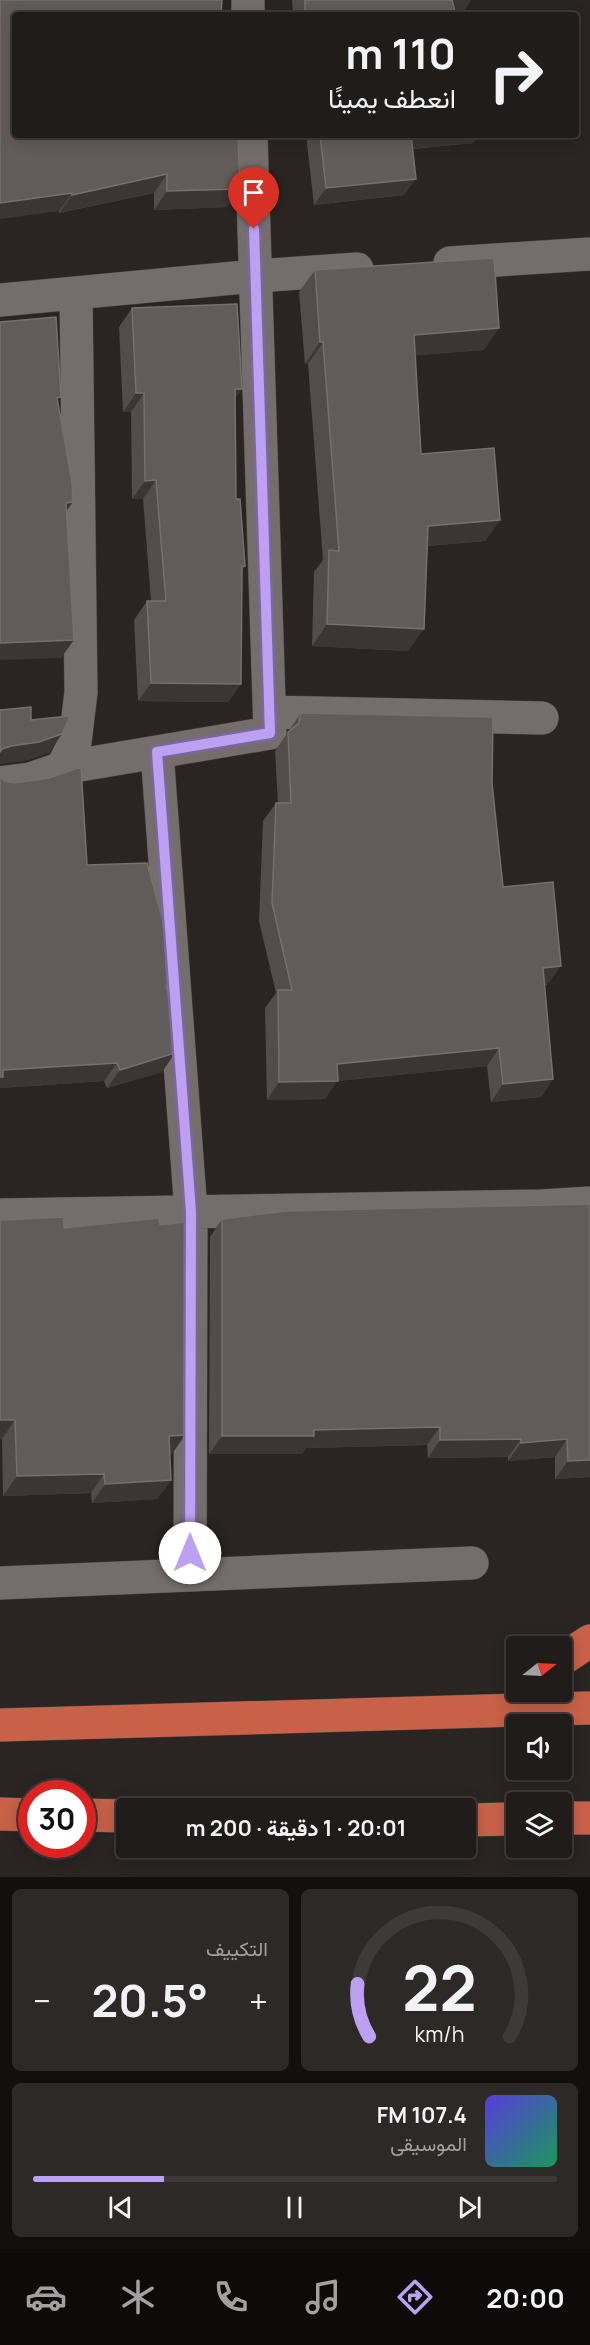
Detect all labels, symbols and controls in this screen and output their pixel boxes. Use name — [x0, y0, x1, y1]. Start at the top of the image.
text: 110 m — [345, 24, 456, 82]
icon: right — [477, 36, 555, 114]
text: انعطف يمينًا — [328, 79, 456, 116]
pin — [228, 167, 279, 229]
icon: arrive — [237, 176, 270, 209]
position arrow — [158, 1521, 222, 1585]
north arrow — [506, 1636, 572, 1702]
map controls — [506, 1636, 572, 1858]
button: sound — [506, 1714, 572, 1780]
speed limit sign: 30 — [18, 1780, 96, 1858]
button: layers — [506, 1792, 572, 1858]
text: 20:01 · 1 دقيقة · 200 m — [186, 1813, 406, 1843]
text: التكييف — [206, 1935, 268, 1962]
text: 22 — [402, 1944, 477, 2030]
text: 20.5° — [92, 1969, 208, 2031]
text: − — [33, 1978, 51, 2023]
text: + — [249, 1978, 268, 2023]
text: km/h — [415, 2019, 464, 2048]
text: 107.4 FM — [377, 2100, 467, 2130]
text: الموسيقى — [390, 2130, 467, 2157]
icon: previous — [104, 2191, 137, 2224]
icon: pause — [278, 2191, 311, 2224]
icon: next — [453, 2191, 486, 2224]
icon: car — [25, 2276, 67, 2318]
icon: climate — [117, 2276, 159, 2318]
icon: phone — [210, 2276, 252, 2318]
icon: music — [302, 2276, 344, 2318]
icon: directions — [394, 2276, 436, 2318]
text: 20:00 — [486, 2279, 565, 2316]

